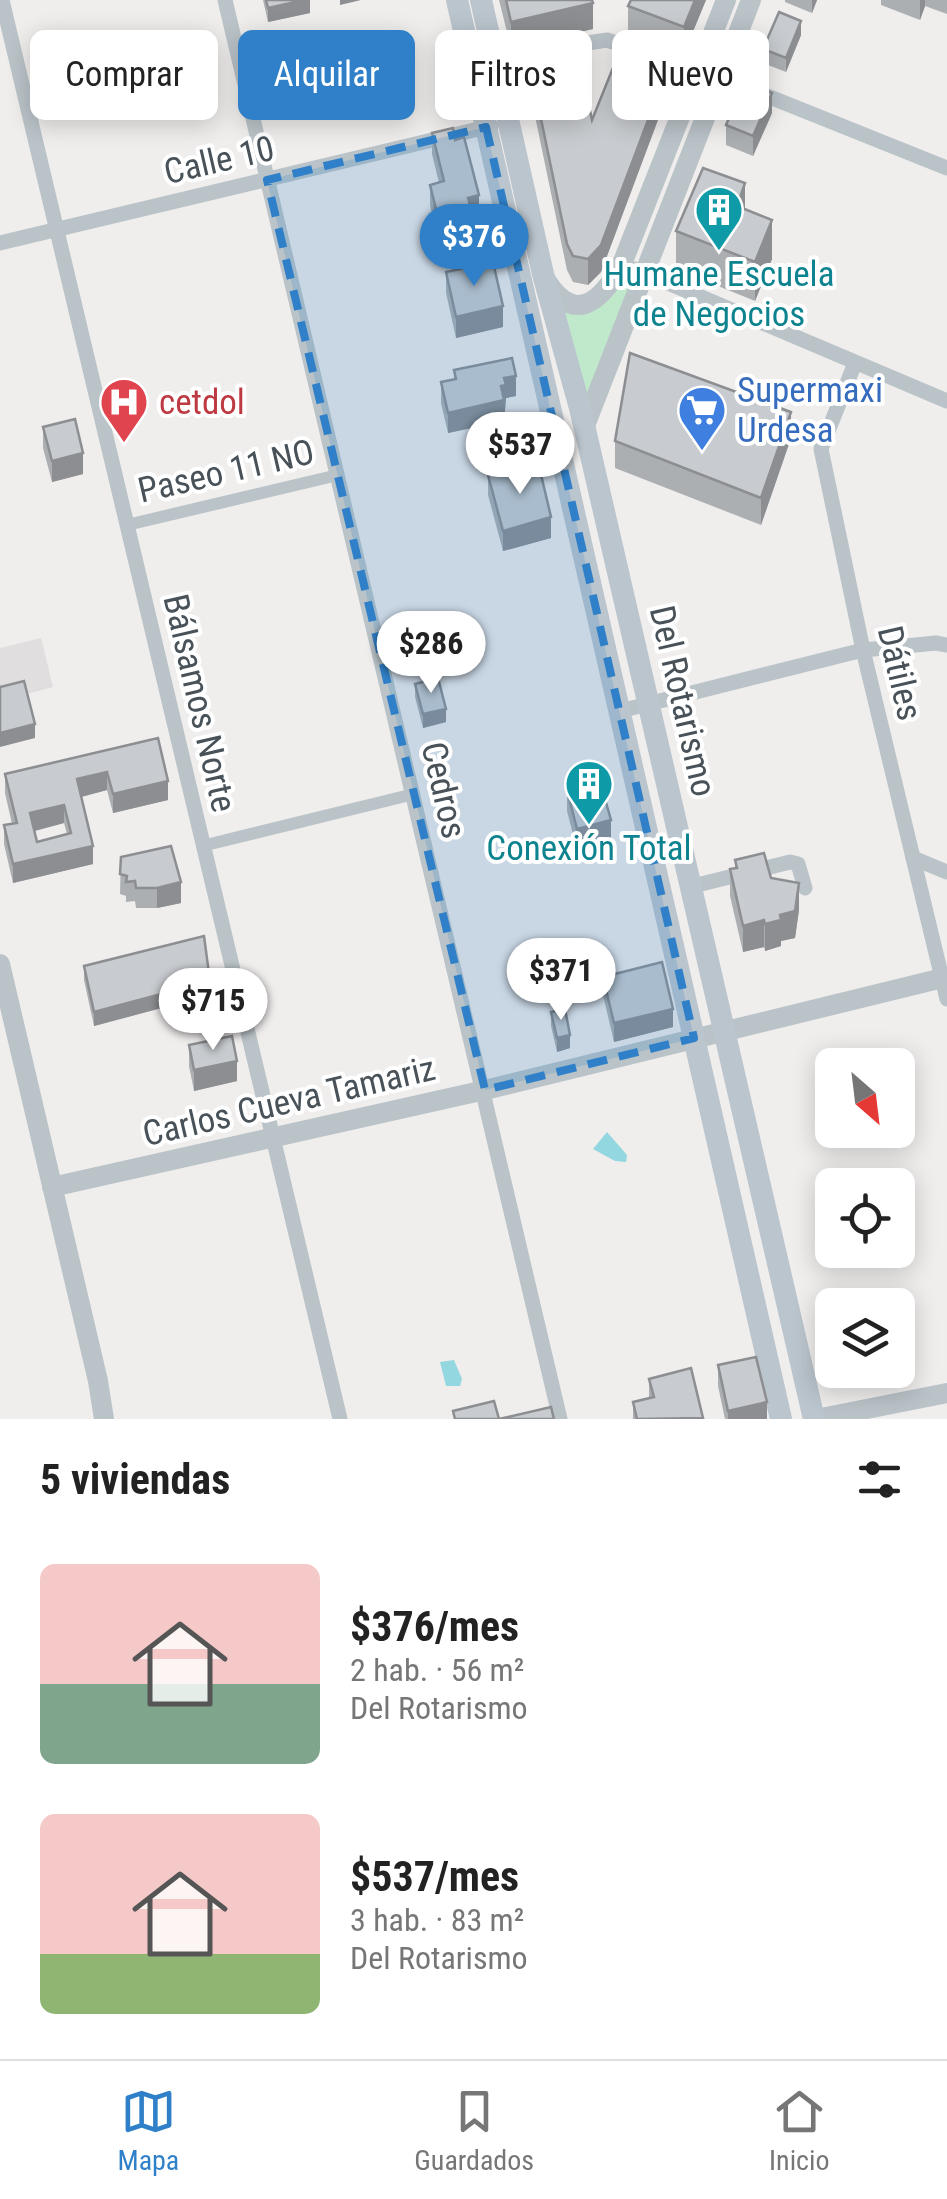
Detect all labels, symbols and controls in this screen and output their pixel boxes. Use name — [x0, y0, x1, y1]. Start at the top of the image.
chip: Comprar — [30, 30, 218, 120]
chip: Alquilar — [238, 30, 415, 120]
chip: Filtros — [435, 30, 592, 120]
chip: Nuevo — [612, 30, 769, 120]
street label: Calle 10 — [160, 128, 278, 193]
building icon: Humane Escuela de Negocios — [693, 184, 745, 252]
pin: $376 — [415, 204, 533, 289]
text: $376 — [442, 217, 506, 255]
place label: Humane Escuela de Negocios — [604, 254, 834, 335]
place label: Supermaxi Urdesa — [737, 370, 883, 451]
hospital icon: cetdol — [98, 376, 150, 444]
place label: cetdol — [159, 382, 245, 423]
supermarket icon: Supermaxi Urdesa — [676, 384, 728, 452]
pin: $537 — [461, 412, 579, 497]
text: $537 — [488, 425, 552, 463]
street label: Paseo 11 NO — [134, 431, 318, 512]
street label: Bálsamos Norte — [155, 590, 244, 816]
street label: Del Rotarismo — [641, 602, 724, 800]
pin: $286 — [372, 611, 490, 696]
street label: Dátiles — [869, 622, 930, 724]
text: $286 — [399, 624, 463, 662]
street label: Cedros — [413, 738, 474, 842]
building icon: Conexión Total — [563, 758, 615, 826]
place label: Conexión Total — [486, 828, 692, 869]
pin: $371 — [502, 938, 620, 1023]
text: $371 — [529, 951, 593, 989]
pin: $715 — [154, 968, 272, 1053]
text: $715 — [181, 981, 245, 1019]
street label: Carlos Cueva Tamariz — [139, 1048, 439, 1155]
north arrow — [815, 1048, 915, 1148]
map controls — [815, 1048, 915, 1388]
button: locate — [815, 1168, 915, 1268]
button: layers — [815, 1288, 915, 1388]
icon: filters — [852, 1452, 907, 1507]
text: 5 viviendas — [40, 1455, 230, 1504]
text: $376/mes — [350, 1602, 519, 1651]
icon: home — [120, 1604, 240, 1724]
text: 2 hab. · 56 m² — [350, 1651, 524, 1689]
text: Del Rotarismo — [350, 1689, 528, 1727]
text: $537/mes — [350, 1852, 519, 1901]
icon: home — [120, 1854, 240, 1974]
text: 3 hab. · 83 m² — [350, 1901, 524, 1939]
text: Del Rotarismo — [350, 1939, 528, 1977]
tab: Mapa — [118, 2084, 179, 2177]
tab: Guardados — [414, 2084, 534, 2177]
tab: Inicio — [769, 2084, 829, 2177]

